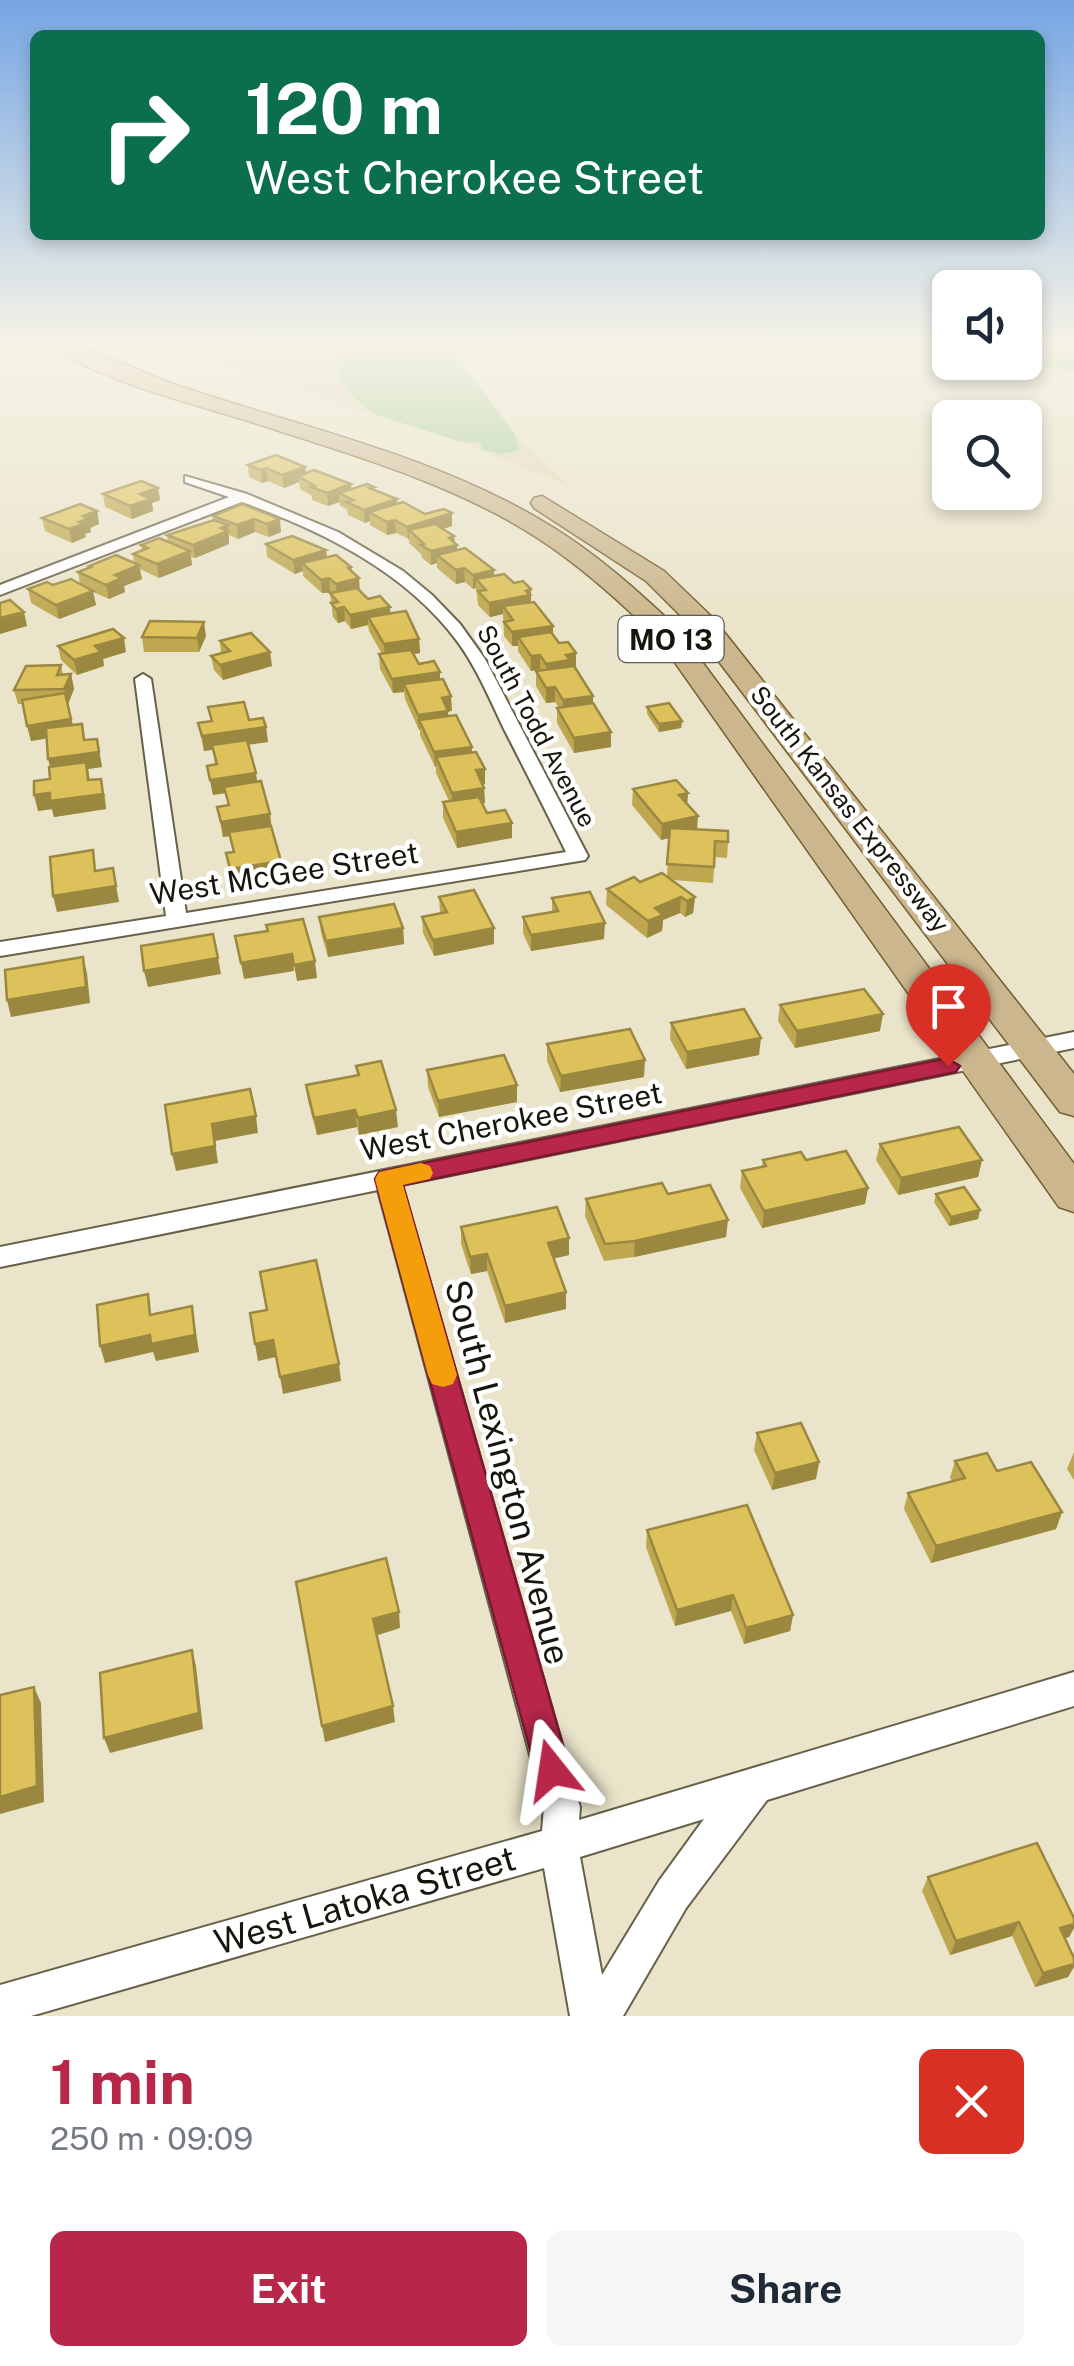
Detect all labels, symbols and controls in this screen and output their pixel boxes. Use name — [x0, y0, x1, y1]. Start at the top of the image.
text: 120 m — [245, 67, 443, 150]
icon: right — [80, 70, 210, 200]
text: West Cherokee Street — [245, 151, 704, 204]
map controls — [932, 270, 1042, 510]
button: sound — [932, 270, 1042, 380]
button: search — [932, 400, 1042, 510]
road number: MO 13 — [618, 616, 724, 662]
street label: South Todd Avenue — [471, 620, 603, 832]
street label: South Kansas Expressway — [744, 680, 956, 938]
street label: West McGee Street — [147, 834, 421, 912]
pin — [906, 964, 991, 1067]
icon: arrive — [921, 979, 976, 1034]
street label: West Cherokee Street — [357, 1074, 665, 1168]
street label: South Lexington Avenue — [437, 1275, 579, 1669]
position arrow — [500, 1718, 604, 1822]
street label: West Latoka Street — [210, 1837, 520, 1963]
text: 1 min — [50, 2047, 195, 2118]
button: close — [919, 2049, 1024, 2154]
text: 250 m · 09:09 — [50, 2120, 253, 2157]
button: Exit — [50, 2231, 527, 2346]
button: Share — [547, 2231, 1024, 2346]

